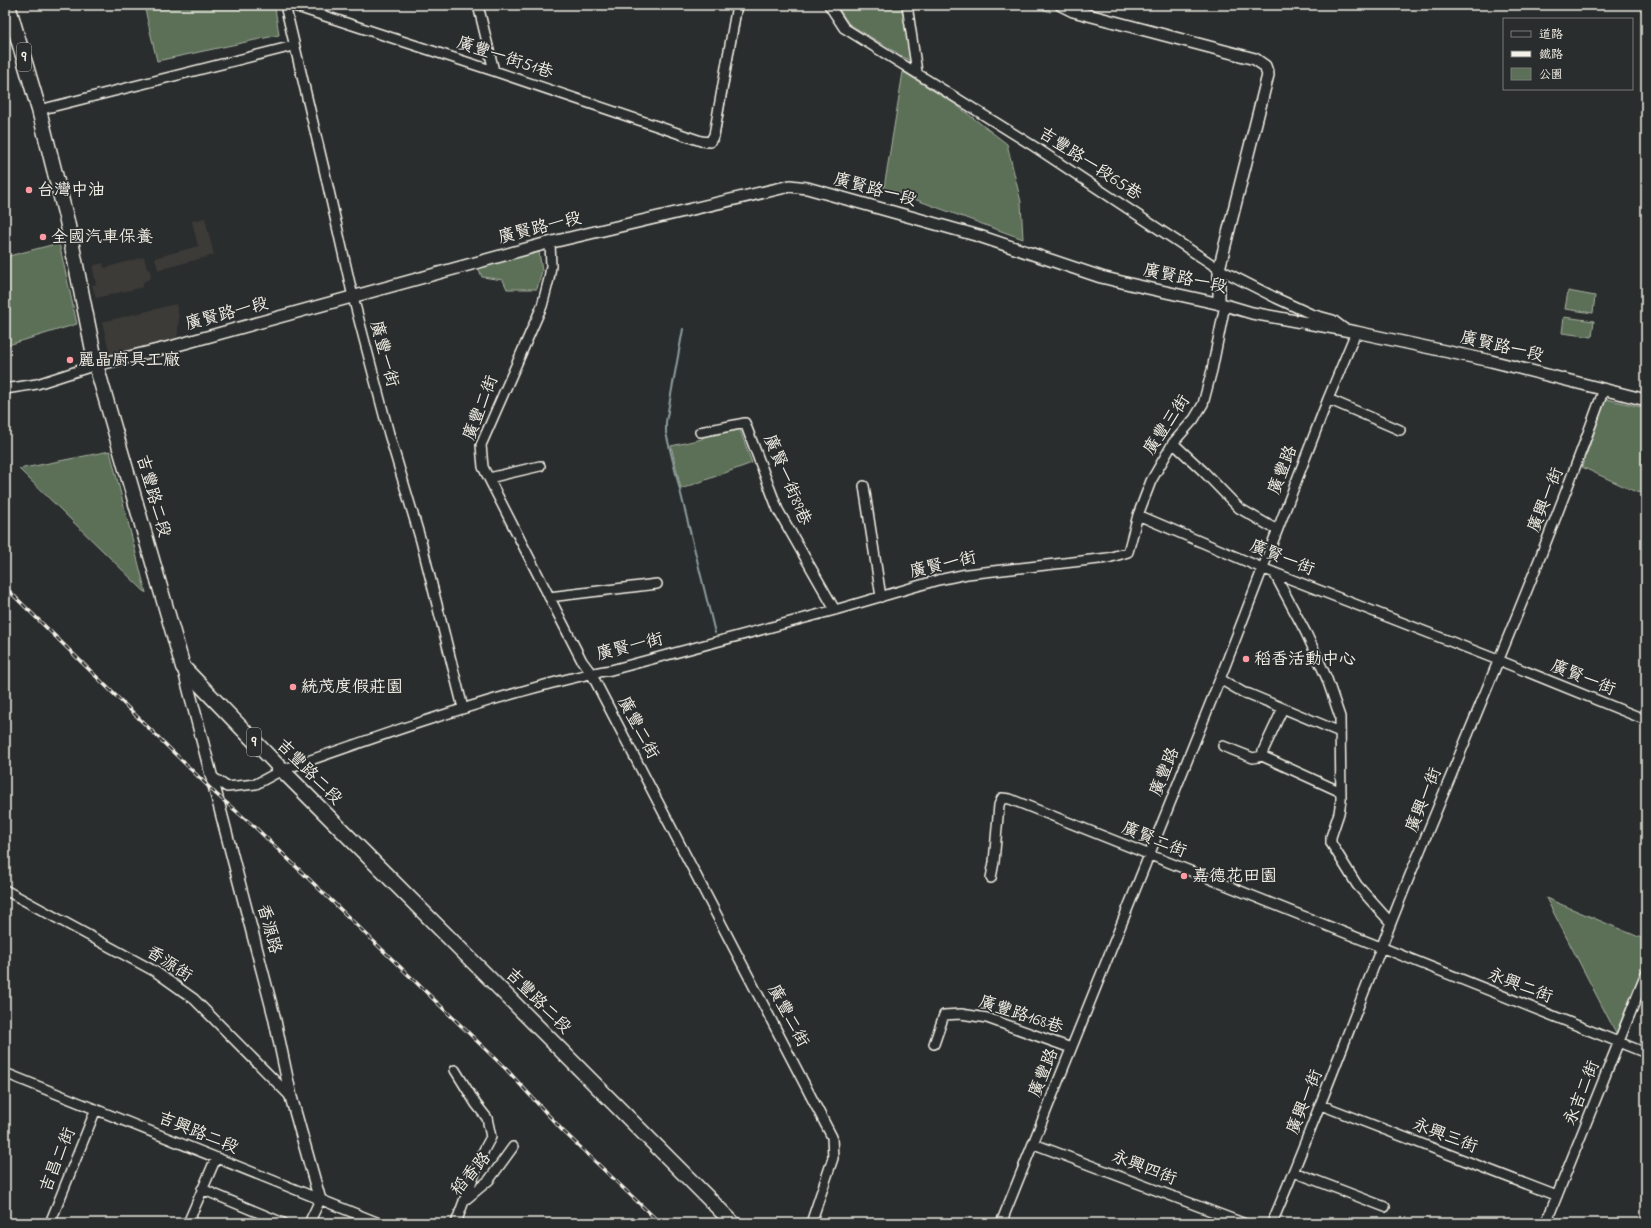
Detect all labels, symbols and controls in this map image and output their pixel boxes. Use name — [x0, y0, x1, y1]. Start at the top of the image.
legend — [1503, 18, 1633, 90]
text: 道路 — [1539, 26, 1563, 44]
street label: 廣豐一街51巷 — [454, 31, 557, 86]
road number: 9 — [17, 43, 31, 71]
text: 鐵路 — [1539, 46, 1563, 64]
text: 公園 — [1539, 66, 1563, 84]
street label: 吉豐路一段65巷 — [1033, 121, 1148, 207]
street label: 廣賢路一段 — [831, 167, 919, 213]
place label: 台灣中油 — [37, 178, 105, 203]
marker: 台灣中油 — [24, 185, 34, 195]
street label: 廣賢路一段 — [496, 206, 584, 250]
place label: 全國汽車保養 — [51, 225, 153, 250]
marker: 全國汽車保養 — [38, 232, 48, 242]
street label: 廣賢路一段 — [1141, 258, 1229, 300]
street label: 廣賢路一段 — [183, 291, 271, 337]
street label: 廣豐一街 — [363, 318, 405, 390]
street label: 廣賢路一段 — [1458, 325, 1546, 369]
place label: 麗晶廚具工廠 — [78, 348, 180, 373]
marker: 麗晶廚具工廠 — [65, 355, 75, 365]
street label: 廣豐二街 — [457, 372, 505, 444]
street label: 廣豐三街 — [1138, 390, 1196, 460]
street label: 廣賢一街89巷 — [757, 431, 818, 530]
street label: 廣豐路 — [1262, 442, 1304, 498]
street label: 吉豐路二段 — [129, 452, 177, 540]
street label: 廣興一街 — [1522, 464, 1570, 536]
street label: 廣賢一街 — [1246, 534, 1318, 582]
street label: 廣賢一街 — [907, 545, 979, 585]
street label: 廣賢一街 — [594, 627, 666, 667]
place label: 稻香活動中心 — [1254, 647, 1356, 672]
marker: 稻香活動中心 — [1241, 654, 1251, 664]
street label: 廣賢一街 — [1547, 654, 1619, 702]
place label: 統茂度假莊園 — [301, 675, 403, 700]
marker: 統茂度假莊園 — [288, 682, 298, 692]
street label: 廣豐二街 — [611, 692, 665, 764]
road number: 9 — [247, 728, 261, 756]
street label: 吉豐路二段 — [270, 733, 348, 811]
street label: 廣豐路 — [1144, 744, 1186, 800]
street label: 廣興一街 — [1400, 764, 1448, 836]
street label: 廣賢二街 — [1118, 816, 1190, 864]
place label: 嘉德花田園 — [1192, 864, 1277, 889]
marker: 嘉德花田園 — [1179, 871, 1189, 881]
street label: 香源路 — [250, 901, 288, 957]
street label: 香源街 — [141, 940, 197, 988]
street label: 吉豐路二段 — [499, 962, 577, 1040]
street label: 永興二街 — [1484, 962, 1556, 1010]
street label: 廣豐二街 — [761, 980, 815, 1052]
street label: 廣豐路168巷 — [976, 990, 1067, 1041]
street label: 廣豐路 — [1023, 1045, 1065, 1101]
street label: 永吉二街 — [1558, 1057, 1606, 1129]
street label: 廣興一街 — [1281, 1066, 1329, 1138]
street label: 吉興路二段 — [154, 1105, 242, 1161]
street label: 永興三街 — [1409, 1112, 1481, 1160]
street label: 吉昌二街 — [34, 1124, 82, 1196]
street label: 永興四街 — [1108, 1144, 1180, 1192]
street label: 稻香路 — [445, 1147, 497, 1201]

